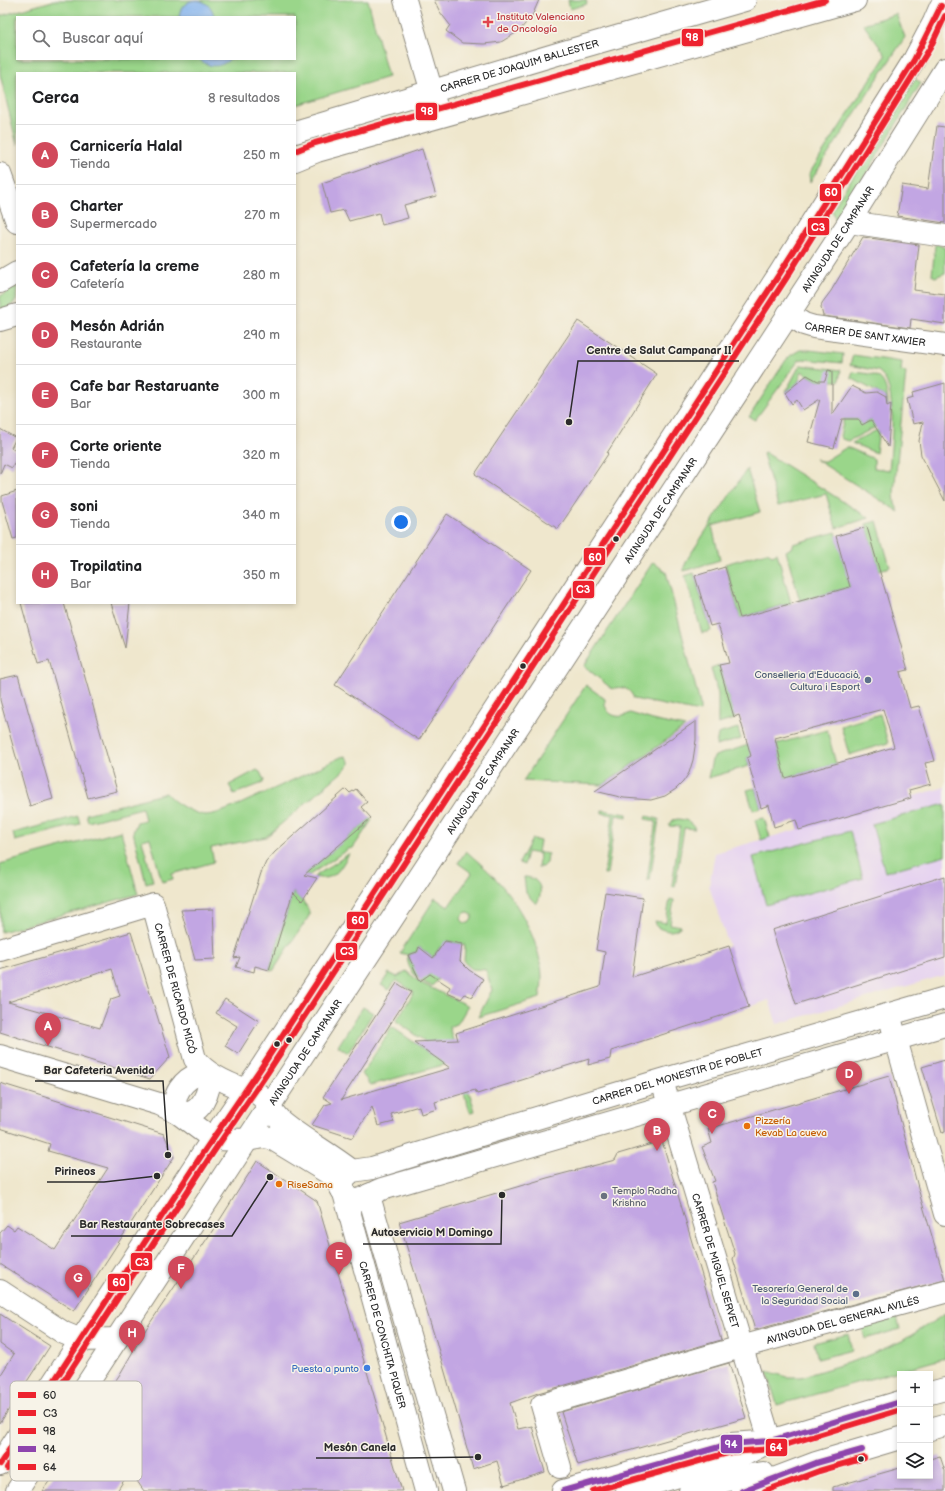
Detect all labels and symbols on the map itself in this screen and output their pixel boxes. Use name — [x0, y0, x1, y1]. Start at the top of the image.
place label: Instituto Valenciano de Oncología — [497, 11, 585, 35]
marker: Instituto Valenciano de Oncología — [482, 16, 494, 28]
line badge: 98 — [681, 28, 704, 47]
text: 98 — [685, 31, 699, 44]
street label: CARRER DE JOAQUIM BALLESTER — [439, 37, 600, 95]
line badge: 98 — [415, 102, 438, 121]
text: 98 — [420, 105, 434, 118]
line badge: 60 — [819, 183, 842, 202]
street label: AVINGUDA DE CAMPANAR — [800, 184, 877, 295]
text: 60 — [824, 186, 838, 199]
line badge: C3 — [807, 217, 830, 236]
text: C3 — [811, 221, 826, 234]
street label: CARRER DE SANT XAVIER — [803, 320, 926, 349]
callout: Centre de Salut Campanar II — [578, 338, 739, 361]
text: Centre de Salut Campanar II — [586, 344, 732, 357]
street label: AVINGUDA DE CAMPANAR — [622, 456, 700, 566]
your location — [391, 512, 411, 532]
unlabelled marker — [611, 534, 621, 544]
line badge: 60 — [583, 547, 606, 566]
text: 60 — [588, 551, 602, 564]
line badge: C3 — [572, 580, 595, 599]
text: C3 — [576, 583, 591, 596]
unlabelled marker — [518, 661, 528, 671]
place label: Conselleria d'Educació, Cultura i Esport — [754, 669, 860, 693]
marker: Conselleria d'Educació, Cultura i Esport — [863, 675, 873, 685]
street label: AVINGUDA DE CAMPANAR — [444, 727, 522, 837]
line badge: 60 — [346, 911, 369, 930]
text: 60 — [351, 914, 365, 927]
street label: CARRER DE RICARDO MICÓ — [151, 922, 198, 1056]
line badge: C3 — [335, 942, 358, 961]
text: C3 — [340, 945, 355, 958]
street label: AVINGUDA DE CAMPANAR — [267, 997, 345, 1108]
pin: A — [35, 1013, 61, 1046]
unlabelled marker — [284, 1035, 294, 1045]
unlabelled marker — [272, 1039, 282, 1049]
street label: CARRER DEL MONESTIR DE POBLET — [591, 1046, 764, 1108]
callout: Bar Cafeteria Avenida — [35, 1058, 163, 1081]
pin: D — [836, 1061, 862, 1094]
text: Bar Cafeteria Avenida — [43, 1064, 155, 1077]
pin: C — [699, 1101, 725, 1134]
place label: Pizzería Kevab La cueva — [755, 1115, 827, 1139]
pin: B — [644, 1118, 670, 1151]
marker: Pizzería Kevab La cueva — [742, 1121, 752, 1131]
callout: Pirineos — [47, 1159, 104, 1182]
text: Pirineos — [55, 1165, 96, 1178]
marker: RiseSama — [274, 1179, 284, 1189]
place label: RiseSama — [287, 1179, 333, 1191]
place label: Templo Radha Krishna — [612, 1185, 678, 1209]
marker: Templo Radha Krishna — [599, 1191, 609, 1201]
street label: CARRER DE MIGUEL SERVET — [689, 1192, 741, 1330]
callout: Bar Restaurante Sobrecases — [71, 1213, 232, 1236]
text: Bar Restaurante Sobrecases — [79, 1218, 225, 1231]
callout: Autoservicio M Domingo — [363, 1221, 501, 1244]
text: Autoservicio M Domingo — [370, 1226, 493, 1239]
pin: E — [326, 1242, 352, 1275]
line badge: C3 — [130, 1252, 153, 1271]
text: C3 — [135, 1256, 150, 1269]
pin: F — [168, 1256, 194, 1289]
street label: CARRER DE CONCHITA PIQUER — [356, 1260, 408, 1410]
pin: G — [65, 1265, 91, 1298]
line badge: 60 — [107, 1273, 130, 1292]
text: 60 — [112, 1276, 126, 1289]
place label: Tesorería General de la Seguridad Social — [752, 1283, 848, 1307]
marker: Tesorería General de la Seguridad Social — [851, 1289, 861, 1299]
street label: AVINGUDA DEL GENERAL AVILÉS — [765, 1294, 921, 1347]
pin: H — [119, 1320, 145, 1353]
place label: Puesta a punto — [291, 1363, 359, 1375]
marker: Puesta a punto — [362, 1363, 372, 1373]
legend — [10, 1381, 142, 1481]
text: 60 — [43, 1389, 57, 1402]
text: C3 — [43, 1407, 58, 1420]
text: 98 — [43, 1425, 56, 1438]
line badge: 94 — [720, 1434, 743, 1454]
callout: Mesón Canela — [316, 1435, 404, 1458]
text: 94 — [725, 1438, 738, 1451]
line badge: 64 — [765, 1438, 788, 1457]
text: Mesón Canela — [324, 1441, 396, 1454]
text: 64 — [769, 1441, 783, 1454]
text: 94 — [43, 1443, 56, 1456]
unlabelled marker — [856, 1454, 866, 1464]
text: 64 — [43, 1461, 57, 1474]

